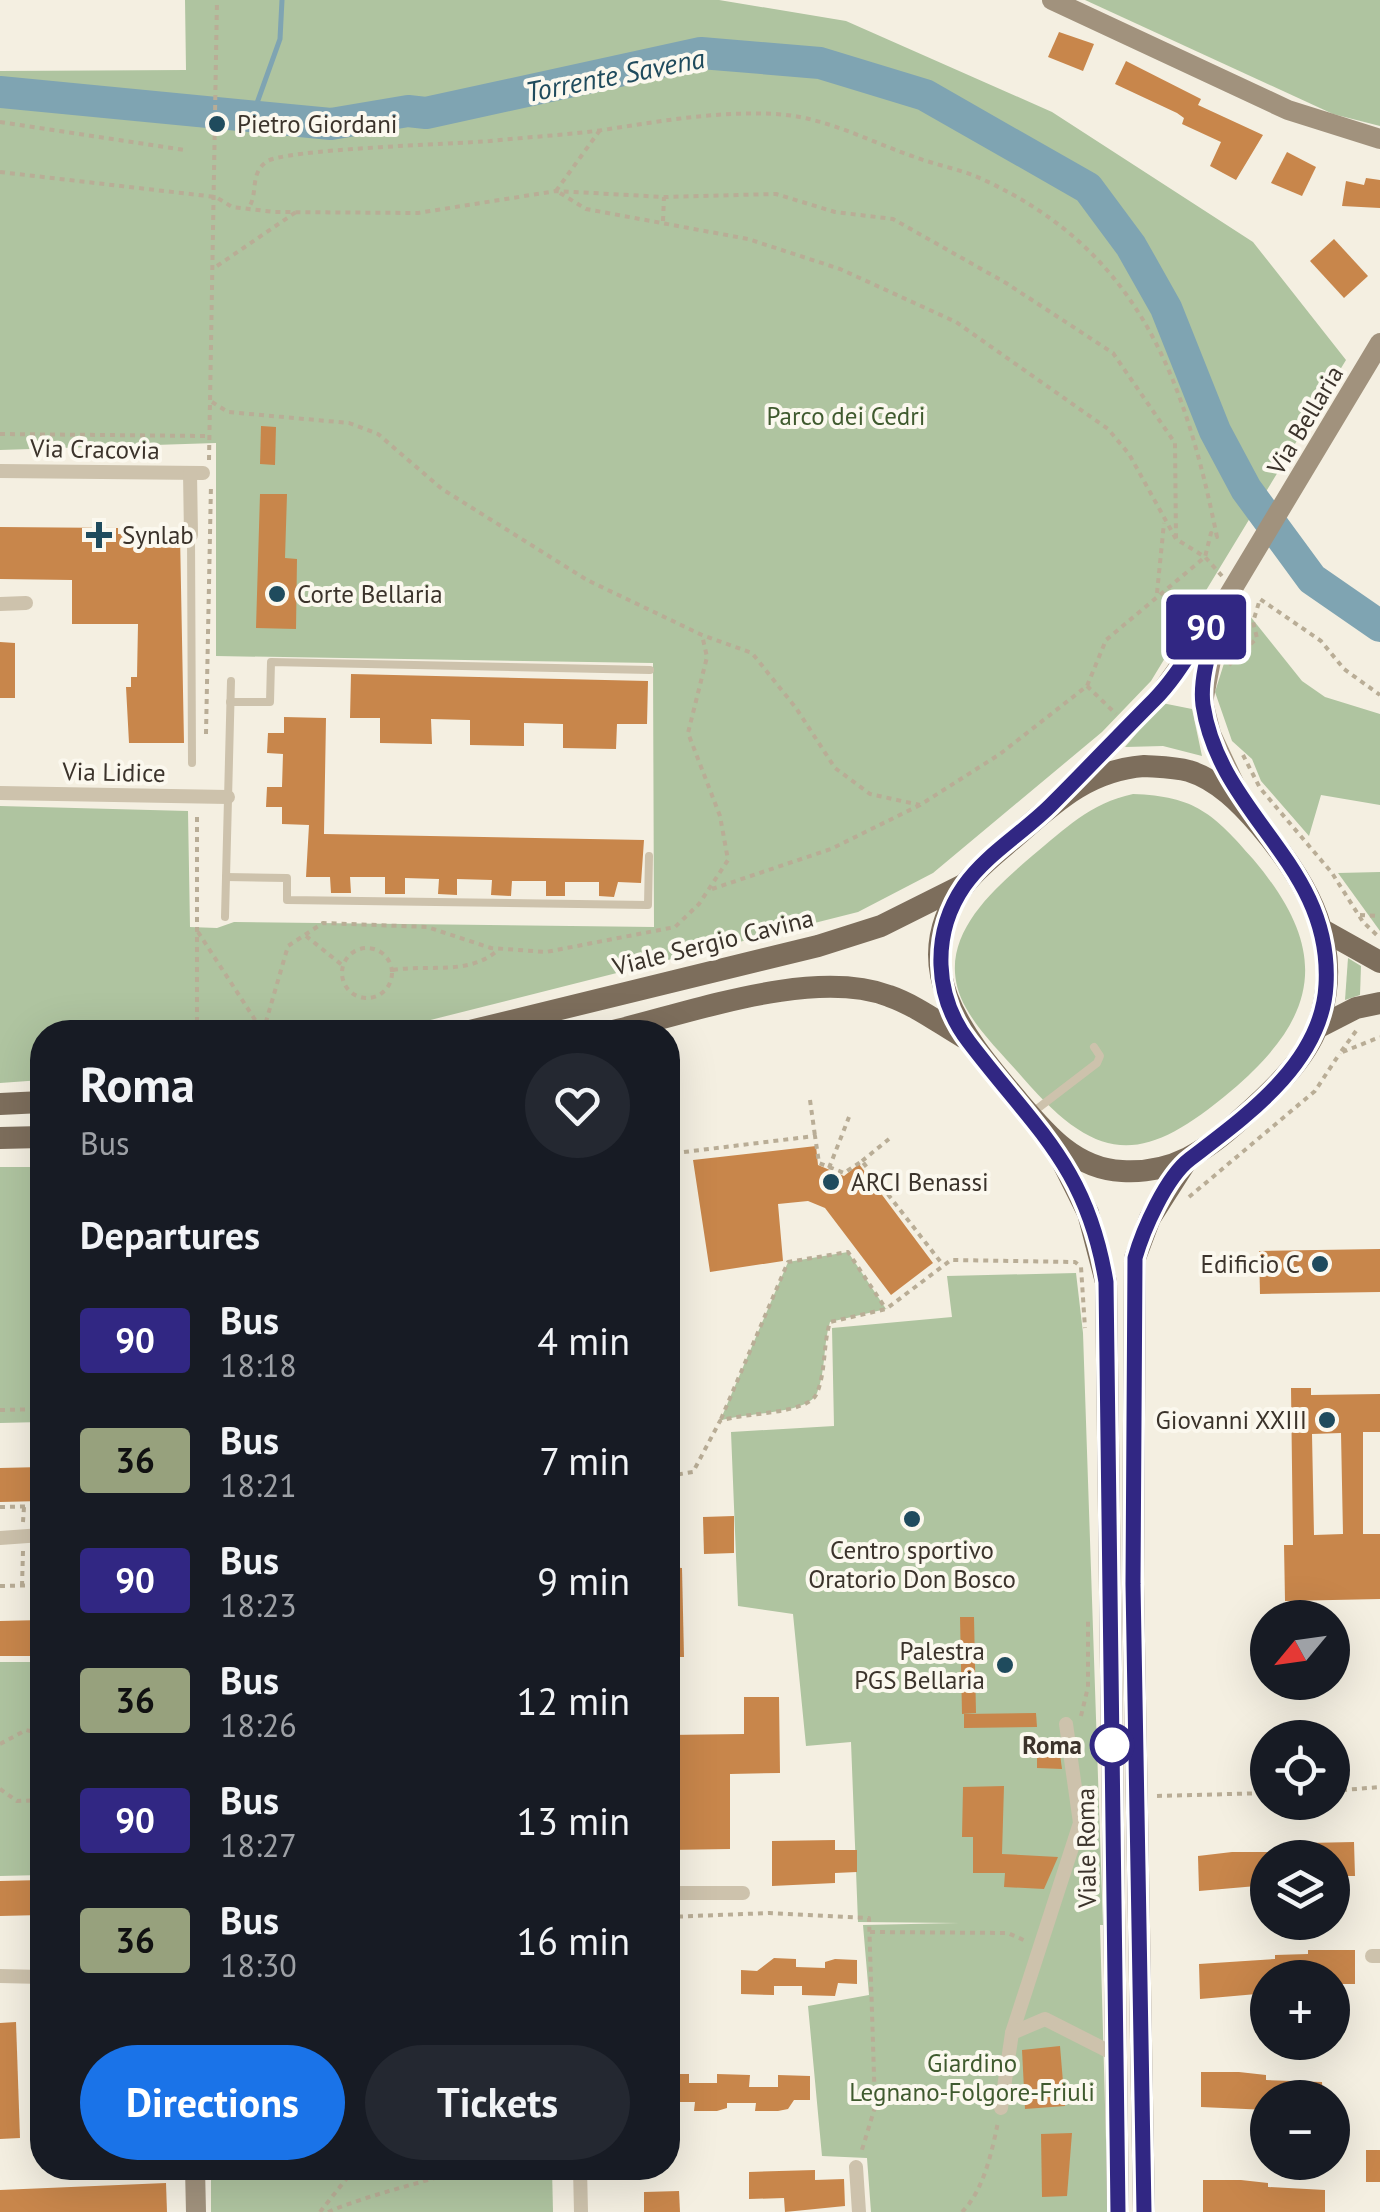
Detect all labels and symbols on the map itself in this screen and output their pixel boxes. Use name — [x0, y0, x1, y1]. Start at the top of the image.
water label: Torrente Savena — [522, 39, 708, 110]
place label: Pietro Giordani — [237, 108, 398, 140]
marker: Pietro Giordani — [206, 113, 228, 135]
street label: Via Bellaria — [1259, 360, 1350, 481]
park label: Parco dei Cedri — [766, 400, 926, 432]
street label: Via Cracovia — [29, 432, 160, 466]
place label: Synlab — [122, 519, 194, 551]
marker: Synlab — [86, 522, 112, 548]
place label: Corte Bellaria — [297, 578, 443, 610]
marker: Corte Bellaria — [266, 583, 288, 605]
line badge: 90 — [1161, 594, 1251, 660]
street label: Via Lidice — [61, 755, 166, 789]
street label: Viale Sergio Cavina — [608, 902, 817, 983]
place label: ARCI Benassi — [851, 1166, 989, 1198]
marker: ARCI Benassi — [820, 1171, 842, 1193]
place label: Edificio C — [1201, 1248, 1300, 1280]
marker: Edificio C — [1309, 1253, 1331, 1275]
place label: Giovanni XXIII — [1156, 1404, 1307, 1436]
marker: Giovanni XXIII — [1316, 1409, 1338, 1431]
marker: Centro sportivo Oratorio Don Bosco — [901, 1508, 923, 1530]
place label: Centro sportivo Oratorio Don Bosco — [808, 1534, 1016, 1595]
north arrow — [1250, 1600, 1350, 1700]
place label: Palestra PGS Bellaria — [854, 1635, 985, 1696]
marker: Palestra PGS Bellaria — [994, 1654, 1016, 1676]
marker: Roma — [1091, 1724, 1133, 1766]
place label: Roma — [1022, 1729, 1082, 1761]
street label: Viale Roma — [1069, 1788, 1103, 1909]
park label: Giardino Legnano-Folgore-Friuli — [849, 2047, 1095, 2108]

